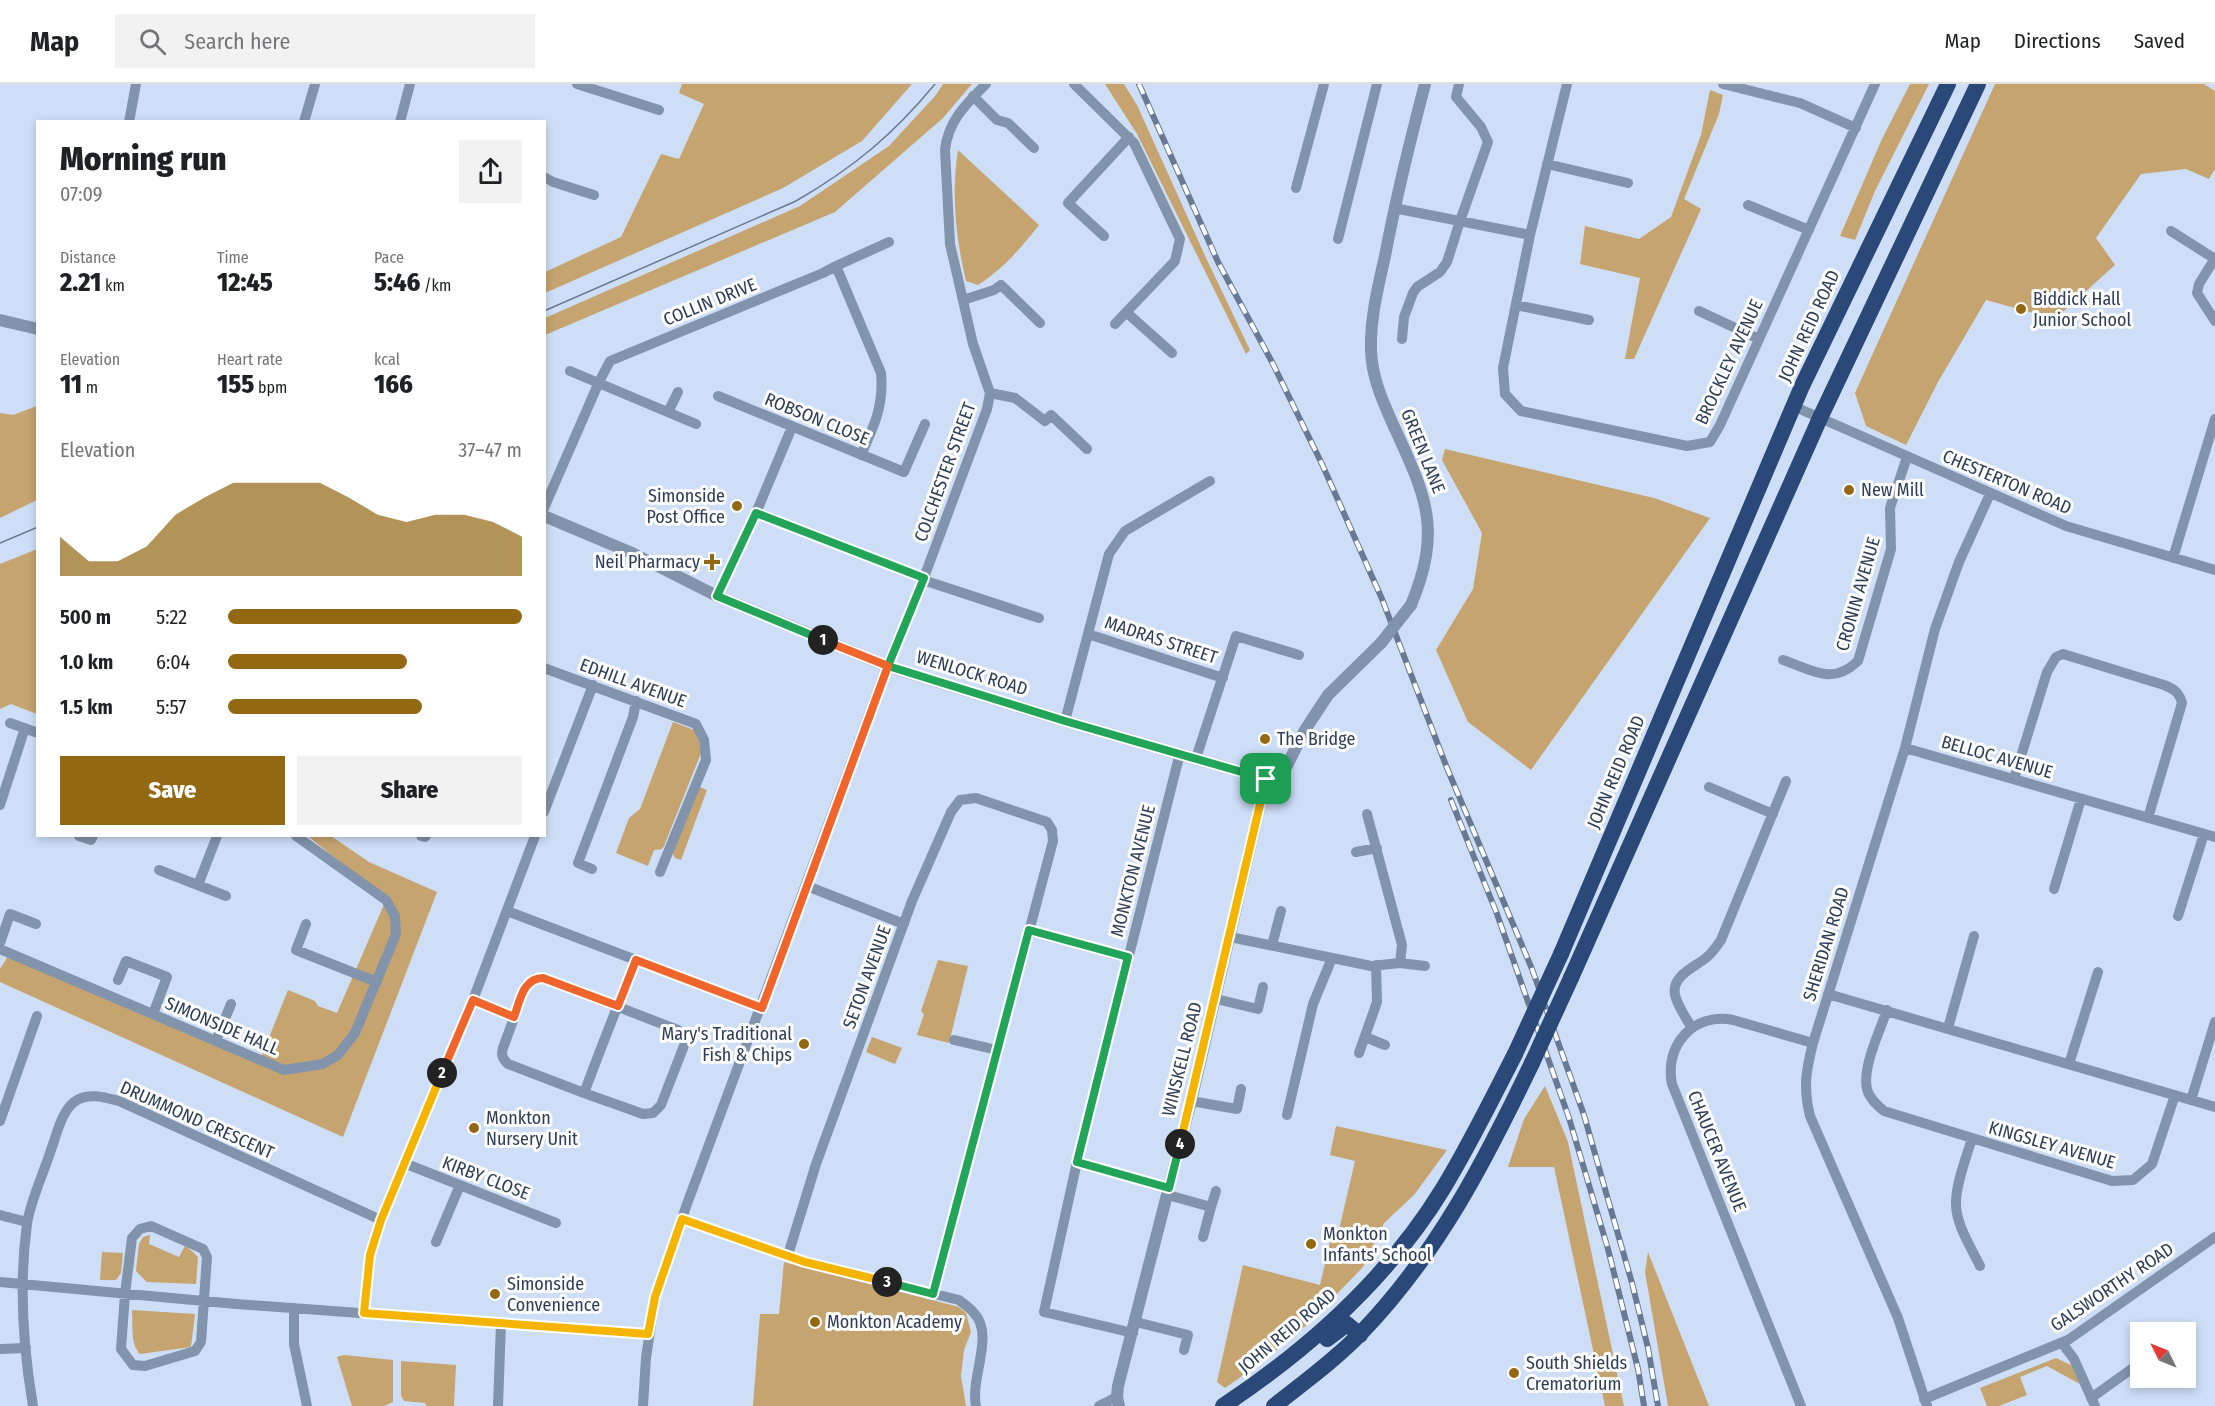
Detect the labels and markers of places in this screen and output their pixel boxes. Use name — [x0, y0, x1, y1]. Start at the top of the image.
place label: Biddick Hall Junior School — [2033, 288, 2131, 331]
marker: Biddick Hall Junior School — [2014, 302, 2028, 316]
place label: New Mill — [1861, 479, 1924, 501]
marker: New Mill — [1842, 483, 1856, 497]
place label: Simonside Post Office — [646, 485, 725, 528]
marker: Simonside Post Office — [730, 499, 744, 513]
place label: Neil Pharmacy — [595, 551, 700, 573]
marker: Neil Pharmacy — [705, 555, 719, 569]
pin: 1 — [808, 625, 838, 655]
place label: The Bridge — [1277, 728, 1355, 750]
marker: The Bridge — [1258, 732, 1272, 746]
pin — [1240, 753, 1291, 804]
place label: Mary's Traditional Fish & Chips — [661, 1023, 792, 1066]
marker: Mary's Traditional Fish & Chips — [797, 1037, 811, 1051]
pin: 2 — [427, 1058, 457, 1088]
place label: Monkton Nursery Unit — [486, 1107, 578, 1150]
marker: Monkton Nursery Unit — [467, 1121, 481, 1135]
pin: 4 — [1165, 1129, 1195, 1159]
place label: Monkton Infants' School — [1323, 1223, 1432, 1266]
marker: Monkton Infants' School — [1304, 1237, 1318, 1251]
pin: 3 — [872, 1267, 902, 1297]
place label: Simonside Convenience — [507, 1273, 600, 1316]
marker: Simonside Convenience — [488, 1287, 502, 1301]
place label: Monkton Academy — [827, 1311, 962, 1333]
marker: Monkton Academy — [808, 1315, 822, 1329]
place label: South Shields Crematorium — [1526, 1352, 1628, 1395]
marker: South Shields Crematorium — [1507, 1366, 1521, 1380]

